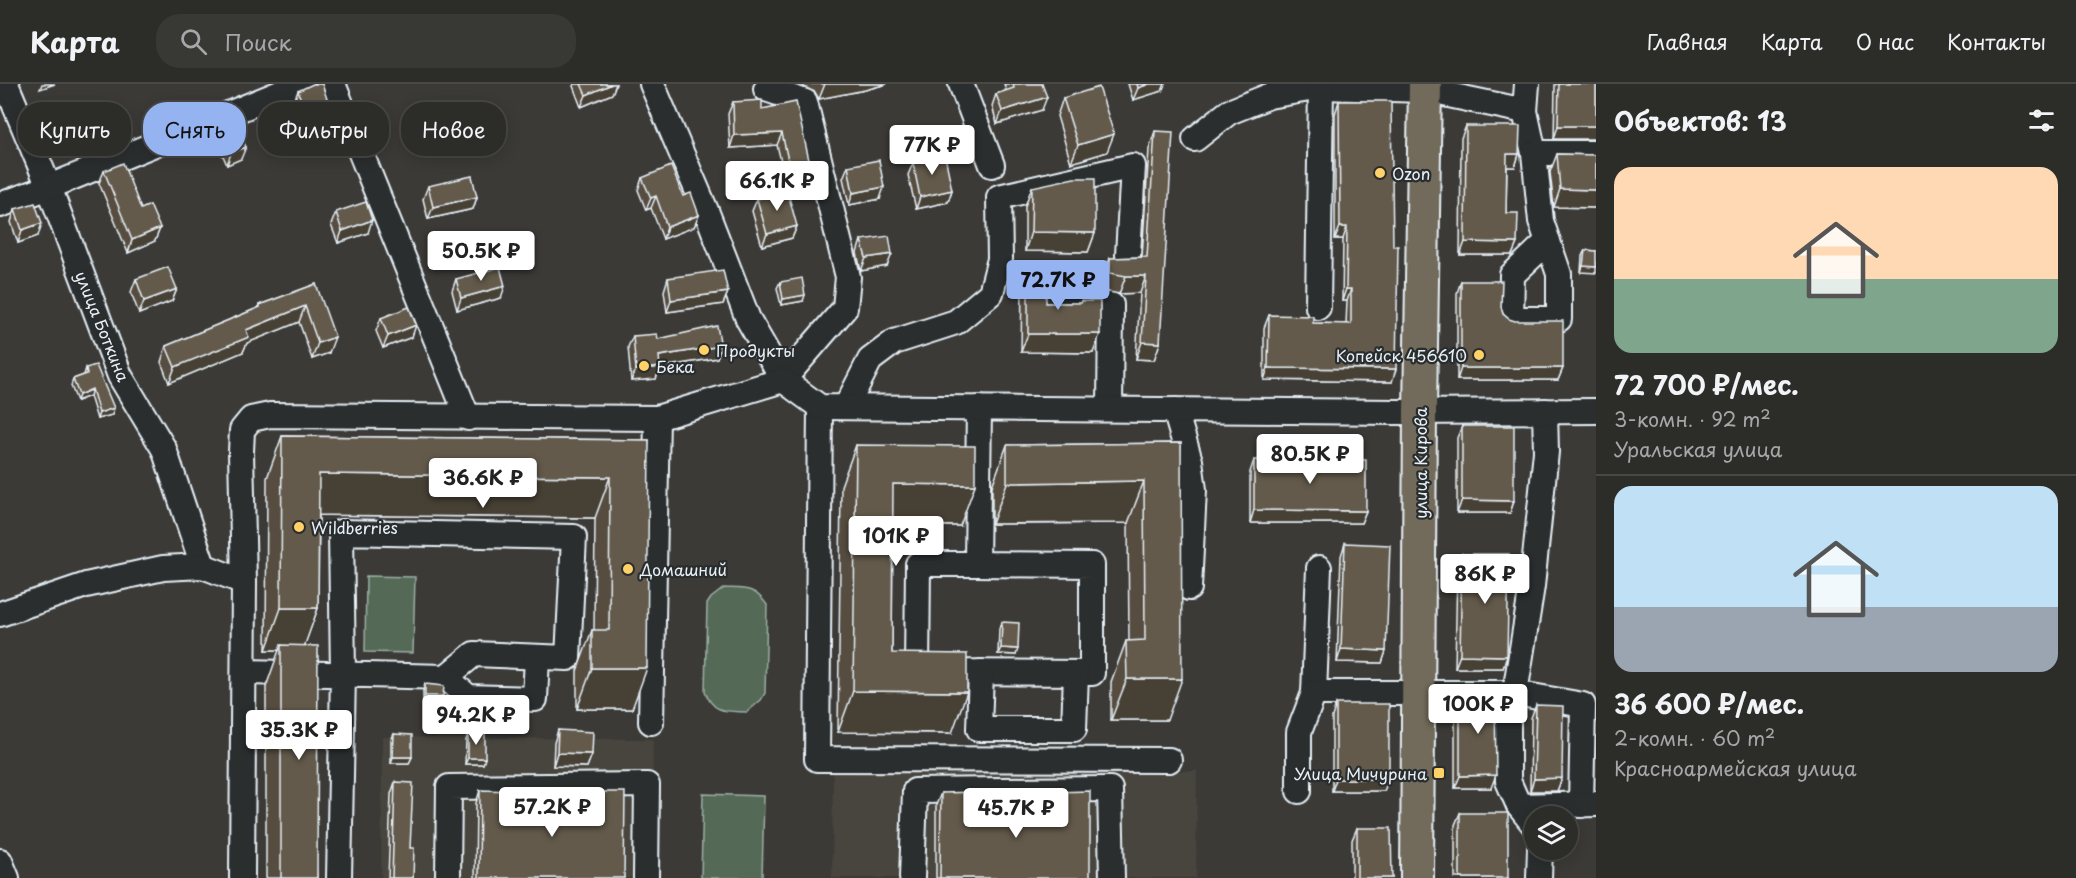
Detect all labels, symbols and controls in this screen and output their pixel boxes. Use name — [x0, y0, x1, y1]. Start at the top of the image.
search box — [156, 14, 576, 68]
text: Карта — [30, 20, 120, 63]
icon: search — [177, 25, 210, 58]
text: Поиск — [225, 25, 292, 58]
text: Главная — [1647, 25, 1728, 57]
text: Карта — [1761, 25, 1823, 57]
text: О нас — [1856, 25, 1914, 57]
text: Контакты — [1947, 25, 2046, 57]
text: Объектов: 13 — [1614, 101, 1787, 140]
chip: Купить — [18, 102, 131, 156]
chip: Снять — [143, 102, 246, 156]
chip: Фильтры — [258, 102, 389, 156]
chip: Новое — [401, 102, 506, 156]
icon: filters — [2025, 104, 2058, 137]
pin: 77K ₽ — [890, 125, 974, 176]
text: 77K ₽ — [904, 129, 960, 159]
pin: 66.1K ₽ — [722, 161, 832, 212]
place label: Ozon — [1392, 161, 1430, 185]
text: 66.1K ₽ — [740, 165, 814, 195]
marker: Ozon — [1373, 166, 1387, 180]
icon: home — [1782, 206, 1890, 314]
pin: 50.5K ₽ — [426, 231, 536, 282]
text: 50.5K ₽ — [442, 235, 520, 265]
pin: 72.7K ₽ — [1003, 260, 1113, 311]
text: 72.7K ₽ — [1020, 264, 1096, 294]
street label: улица Боткина — [70, 267, 136, 385]
place label: Продукты — [716, 338, 795, 362]
marker: Продукты — [697, 343, 711, 357]
place label: Копейск 456610 — [1336, 343, 1467, 367]
marker: Копейск 456610 — [1472, 348, 1486, 362]
place label: Бека — [656, 354, 694, 378]
marker: Бека — [637, 359, 651, 373]
text: 72 700 ₽/мес. — [1614, 365, 1799, 404]
text: 3-комн. · 92 m² — [1614, 404, 1771, 434]
street label: улица Кирова — [1408, 407, 1432, 519]
pin: 80.5K ₽ — [1255, 434, 1365, 485]
text: Уральская улица — [1614, 434, 1782, 464]
text: 80.5K ₽ — [1271, 438, 1349, 468]
pin: 36.6K ₽ — [428, 458, 538, 509]
text: 36.6K ₽ — [443, 462, 523, 492]
place label: Wildberries — [311, 515, 398, 539]
pin: 101K ₽ — [847, 516, 945, 567]
marker: Wildberries — [292, 520, 306, 534]
text: 101K ₽ — [863, 520, 929, 550]
icon: home — [1782, 525, 1890, 633]
pin: 86K ₽ — [1443, 554, 1527, 605]
place label: Домашний — [639, 557, 727, 581]
text: 86K ₽ — [1454, 558, 1516, 588]
marker: Домашний — [621, 562, 635, 576]
pin: 100K ₽ — [1429, 684, 1527, 735]
text: 36 600 ₽/мес. — [1614, 684, 1804, 723]
text: 100K ₽ — [1442, 688, 1514, 718]
pin: 94.2K ₽ — [421, 695, 531, 746]
text: 94.2K ₽ — [436, 699, 516, 729]
pin: 35.3K ₽ — [244, 710, 354, 761]
text: 35.3K ₽ — [260, 714, 338, 744]
text: 2-комн. · 60 m² — [1614, 723, 1775, 753]
text: Красноармейская улица — [1614, 753, 1857, 783]
place label: Улица Мичурина — [1294, 761, 1427, 785]
marker: Улица Мичурина — [1432, 766, 1446, 780]
pin: 57.2K ₽ — [497, 787, 607, 838]
pin: 45.7K ₽ — [961, 788, 1071, 839]
text: 57.2K ₽ — [513, 791, 591, 821]
text: 45.7K ₽ — [977, 792, 1055, 822]
map controls — [1524, 806, 1578, 860]
button: layers — [1524, 806, 1578, 860]

